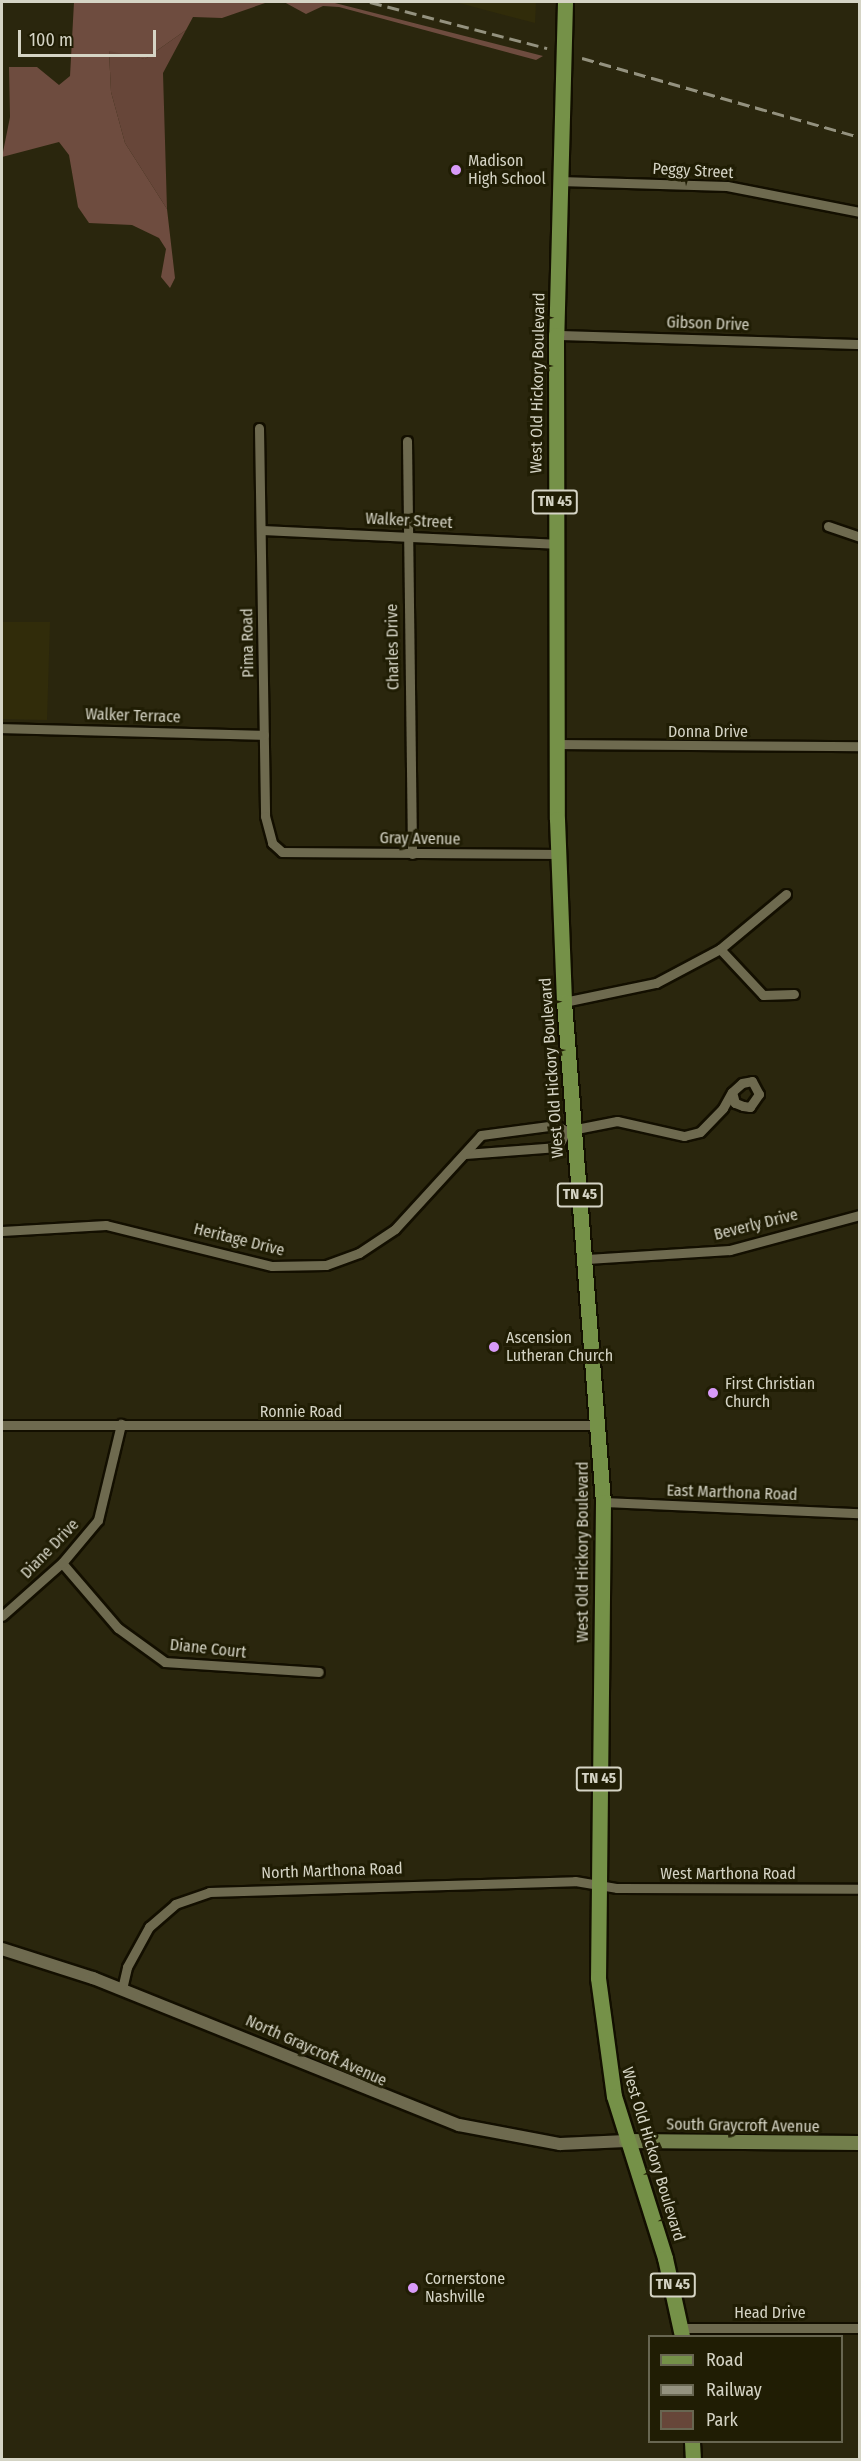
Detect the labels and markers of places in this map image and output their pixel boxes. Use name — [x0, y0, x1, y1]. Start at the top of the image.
place label: Madison High School — [468, 151, 546, 189]
marker: Madison High School — [449, 163, 463, 177]
place label: Ascension Lutheran Church — [506, 1328, 613, 1366]
marker: Ascension Lutheran Church — [487, 1340, 501, 1354]
place label: First Christian Church — [725, 1374, 815, 1412]
marker: First Christian Church — [706, 1386, 720, 1400]
place label: Cornerstone Nashville — [425, 2269, 505, 2307]
marker: Cornerstone Nashville — [406, 2281, 420, 2295]

